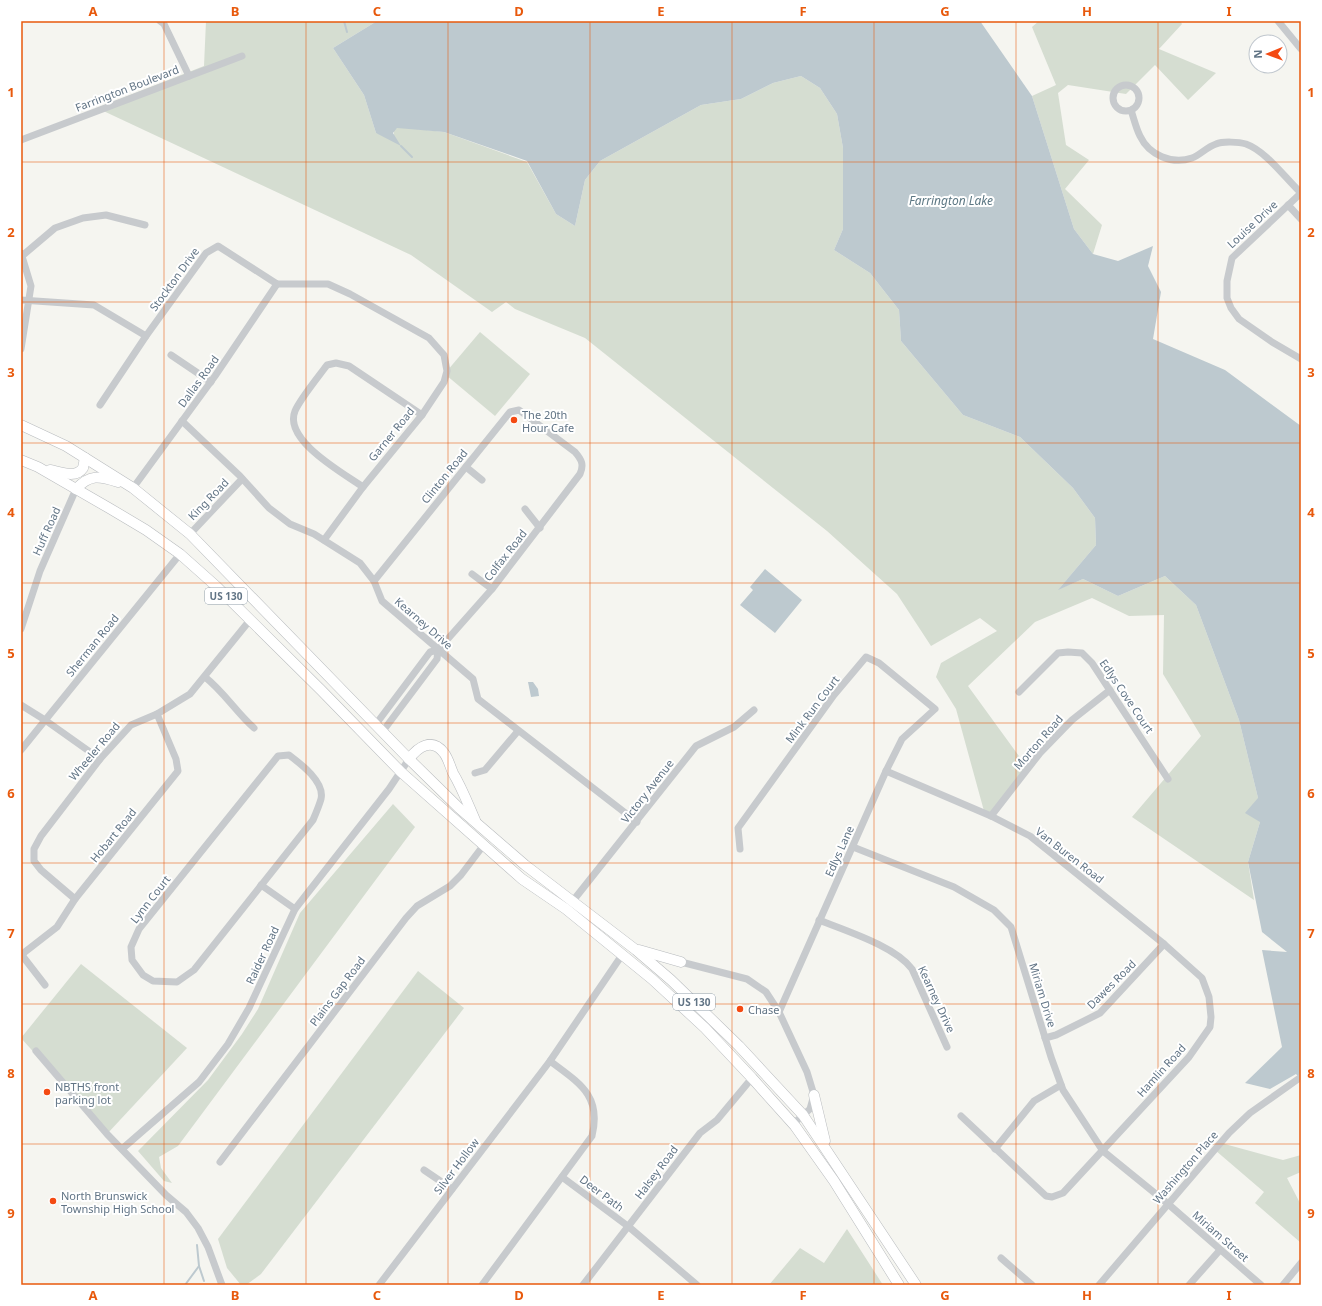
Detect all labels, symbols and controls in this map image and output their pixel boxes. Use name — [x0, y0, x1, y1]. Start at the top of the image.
text: A — [89, 2, 98, 20]
text: B — [231, 2, 239, 20]
text: C — [373, 2, 381, 20]
text: D — [514, 2, 524, 20]
text: E — [657, 2, 665, 20]
text: F — [799, 2, 807, 20]
text: G — [940, 2, 950, 20]
text: H — [1082, 2, 1092, 20]
text: I — [1226, 2, 1232, 20]
north arrow — [1248, 34, 1288, 74]
text: N — [1250, 50, 1265, 59]
street label: Farrington Boulevard — [73, 61, 181, 115]
text: 1 — [7, 83, 15, 101]
text: 1 — [1307, 83, 1315, 101]
water label: Farrington Lake — [909, 192, 993, 209]
street label: Louise Drive — [1224, 197, 1280, 251]
text: 2 — [7, 223, 15, 241]
text: 2 — [1307, 223, 1315, 241]
street label: Stockton Drive — [146, 244, 202, 314]
street label: Dallas Road — [174, 352, 222, 410]
text: 3 — [7, 363, 15, 381]
text: 3 — [1307, 363, 1315, 381]
street label: Garner Road — [365, 404, 417, 464]
place label: The 20th Hour Cafe — [522, 407, 574, 435]
marker: The 20th Hour Cafe — [509, 415, 519, 425]
street label: Clinton Road — [417, 446, 471, 506]
street label: King Road — [184, 475, 232, 523]
text: 4 — [7, 503, 15, 521]
text: 4 — [1307, 503, 1315, 521]
street label: Huff Road — [29, 504, 63, 558]
street label: Colfax Road — [480, 526, 530, 584]
road number: US 130 — [205, 588, 247, 604]
street label: Kearney Drive — [392, 594, 456, 652]
street label: Sherman Road — [62, 611, 122, 679]
text: 5 — [7, 644, 15, 662]
text: 5 — [1307, 644, 1315, 662]
street label: Edlys Cove Court — [1097, 656, 1157, 736]
street label: Mink Run Court — [782, 672, 842, 746]
street label: Morton Road — [1010, 711, 1066, 773]
street label: Wheeler Road — [65, 718, 123, 784]
street label: Victory Avenue — [617, 756, 677, 826]
text: 6 — [7, 784, 15, 802]
text: 6 — [1307, 784, 1315, 802]
street label: Hobart Road — [87, 805, 139, 865]
street label: Edlys Lane — [821, 823, 857, 879]
street label: Van Buren Road — [1033, 824, 1107, 886]
street label: Lynn Court — [127, 872, 173, 926]
street label: Raider Road — [242, 923, 282, 987]
text: 7 — [7, 924, 15, 942]
text: 7 — [1307, 924, 1315, 942]
street label: Plains Gap Road — [306, 953, 368, 1029]
street label: Dawes Road — [1083, 956, 1139, 1012]
street label: Miriam Drive — [1026, 961, 1060, 1029]
street label: Kearney Drive — [915, 963, 959, 1035]
road number: US 130 — [673, 994, 715, 1010]
place label: Chase — [748, 1002, 779, 1017]
marker: Chase — [735, 1004, 745, 1014]
street label: Hamlin Road — [1133, 1040, 1189, 1100]
text: 8 — [7, 1064, 15, 1082]
text: 8 — [1307, 1064, 1315, 1082]
place label: NBTHS front parking lot — [55, 1079, 119, 1107]
marker: NBTHS front parking lot — [42, 1087, 52, 1097]
street label: Washington Place — [1149, 1127, 1221, 1207]
street label: Silver Hollow — [430, 1135, 482, 1197]
street label: Halsey Road — [631, 1142, 681, 1202]
street label: Deer Path — [577, 1172, 627, 1214]
place label: North Brunswick Township High School — [61, 1188, 174, 1216]
marker: North Brunswick Township High School — [48, 1196, 58, 1206]
text: 9 — [7, 1204, 15, 1222]
text: 9 — [1307, 1204, 1315, 1222]
street label: Miriam Street — [1190, 1207, 1252, 1265]
text: A — [89, 1286, 98, 1304]
text: B — [231, 1286, 239, 1304]
text: C — [373, 1286, 381, 1304]
text: D — [514, 1286, 524, 1304]
text: E — [657, 1286, 665, 1304]
text: F — [799, 1286, 807, 1304]
text: G — [940, 1286, 950, 1304]
text: H — [1082, 1286, 1092, 1304]
text: I — [1226, 1286, 1232, 1304]

